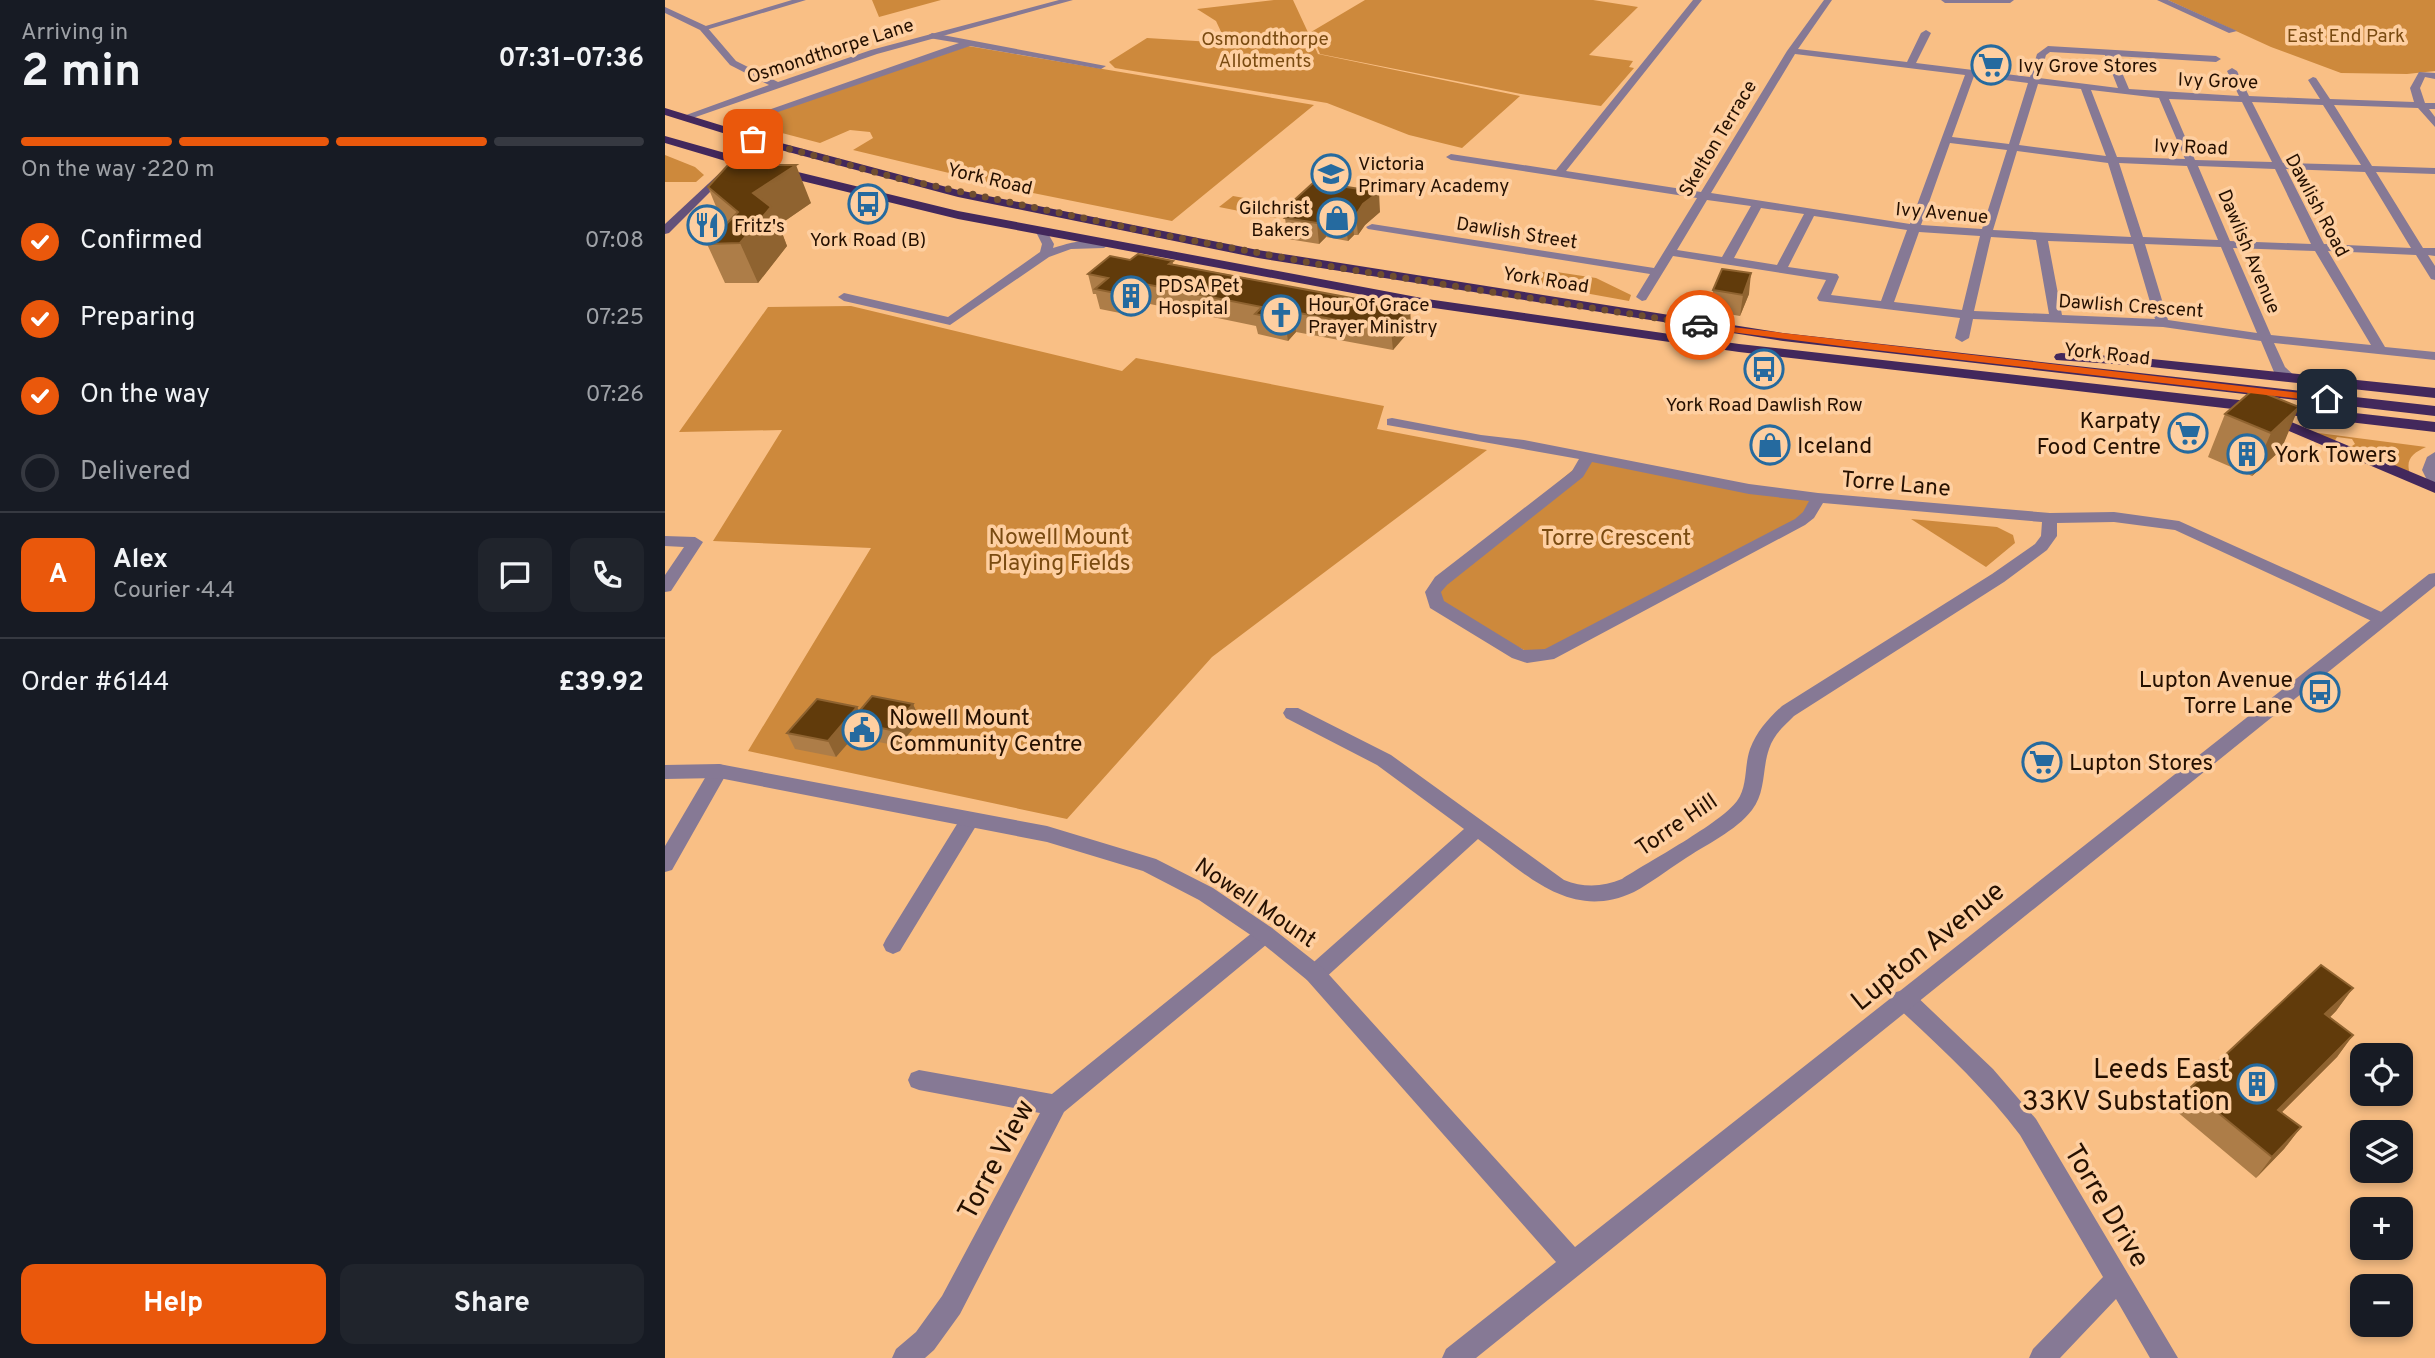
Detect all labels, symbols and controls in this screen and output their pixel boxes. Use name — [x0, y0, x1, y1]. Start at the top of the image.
street label: Osmondthorpe Lane — [744, 14, 917, 90]
text: Arriving in — [21, 19, 128, 48]
park label: East End Park — [2287, 25, 2405, 49]
park label: Osmondthorpe Allotments — [1201, 28, 1329, 74]
text: 07:31–07:36 — [498, 43, 644, 76]
text: 2 min — [21, 44, 141, 103]
supermarket icon: Ivy Grove Stores — [1970, 44, 2012, 86]
place label: Ivy Grove Stores — [2018, 55, 2158, 79]
street label: Ivy Grove — [2177, 69, 2259, 95]
street label: Skelton Terrace — [1674, 76, 1763, 202]
pin — [723, 109, 783, 169]
icon: bag — [734, 120, 772, 158]
street label: Ivy Road — [2153, 135, 2228, 161]
street label: Dawlish Road — [2279, 150, 2354, 262]
school or university icon: Victoria Primary Academy — [1310, 153, 1352, 195]
place label: Victoria Primary Academy — [1358, 153, 1509, 199]
text: On the way · 220 m — [21, 156, 215, 185]
street label: York Road — [945, 159, 1034, 201]
bus stop icon: York Road (B) — [847, 183, 889, 225]
street label: Dawlish Avenue — [2211, 186, 2285, 318]
place label: Gilchrist Bakers — [1239, 197, 1310, 243]
shop icon: Gilchrist Bakers — [1316, 197, 1358, 239]
street label: Ivy Avenue — [1894, 198, 1989, 230]
restaurant icon: Fritz's — [686, 204, 728, 246]
street label: Dawlish Street — [1454, 213, 1579, 255]
place label: Fritz's — [734, 215, 785, 239]
icon: check — [21, 223, 59, 261]
text: Confirmed — [80, 225, 203, 258]
text: 07:08 — [585, 227, 644, 256]
place label: York Road (B) — [810, 229, 926, 253]
street label: York Road — [1501, 262, 1590, 300]
building icon: PDSA Pet Hospital — [1110, 275, 1152, 317]
place label: PDSA Pet Hospital — [1158, 275, 1240, 321]
courier — [1665, 290, 1735, 360]
street label: Dawlish Crescent — [2057, 290, 2204, 324]
church icon: Hour Of Grace Prayer Ministry — [1260, 294, 1302, 336]
place label: Hour Of Grace Prayer Ministry — [1308, 294, 1438, 340]
icon: check — [21, 300, 59, 338]
text: Preparing — [80, 302, 195, 335]
text: 07:25 — [585, 304, 644, 333]
icon: car — [1681, 306, 1719, 344]
street label: York Road — [2062, 339, 2151, 371]
bus stop icon: York Road Dawlish Row — [1743, 348, 1785, 390]
pin — [2297, 369, 2357, 429]
icon: check — [21, 377, 59, 415]
text: On the way — [80, 379, 210, 412]
icon: home — [2308, 380, 2346, 418]
text: 07:26 — [586, 381, 644, 410]
place label: York Road Dawlish Row — [1665, 394, 1863, 418]
place label: Karpaty Food Centre — [2036, 408, 2161, 463]
supermarket icon: Karpaty Food Centre — [2167, 412, 2209, 454]
shop icon: Iceland — [1749, 424, 1791, 466]
place label: Iceland — [1797, 433, 1872, 462]
building icon: York Towers — [2226, 433, 2268, 475]
place label: York Towers — [2274, 442, 2397, 471]
text: Delivered — [80, 456, 191, 489]
street label: Torre Lane — [1840, 466, 1952, 505]
park label: Nowell Mount Playing Fields — [987, 524, 1131, 579]
park label: Torre Crescent — [1541, 525, 1691, 554]
button: chat — [478, 538, 552, 612]
button: phone — [570, 538, 644, 612]
text: Alex — [113, 544, 168, 577]
text: A — [49, 559, 67, 592]
text: Courier · 4.4 — [113, 577, 235, 606]
text: Order #6144 — [21, 667, 169, 700]
text: £39.92 — [559, 667, 644, 700]
place label: Lupton Avenue Torre Lane — [2139, 667, 2293, 722]
bus stop icon: Lupton Avenue Torre Lane — [2299, 671, 2341, 713]
place label: Nowell Mount Community Centre — [889, 705, 1082, 760]
public building icon: Nowell Mount Community Centre — [841, 709, 883, 751]
supermarket icon: Lupton Stores — [2021, 741, 2063, 783]
place label: Lupton Stores — [2069, 750, 2213, 779]
street label: Torre Hill — [1631, 788, 1724, 864]
street label: Nowell Mount — [1188, 853, 1321, 955]
street label: Lupton Avenue — [1845, 874, 2013, 1020]
map controls — [2350, 1043, 2413, 1337]
button: locate — [2350, 1043, 2413, 1106]
place label: Leeds East 33KV Substation — [2022, 1053, 2230, 1121]
building icon: Leeds East 33KV Substation — [2236, 1063, 2278, 1105]
street label: Torre View — [951, 1094, 1044, 1227]
button: layers — [2350, 1120, 2413, 1183]
street label: Torre Drive — [2054, 1138, 2156, 1275]
button: + — [2350, 1197, 2413, 1260]
button: Help — [21, 1264, 326, 1344]
button: Share — [340, 1264, 644, 1344]
button: − — [2350, 1274, 2413, 1337]

